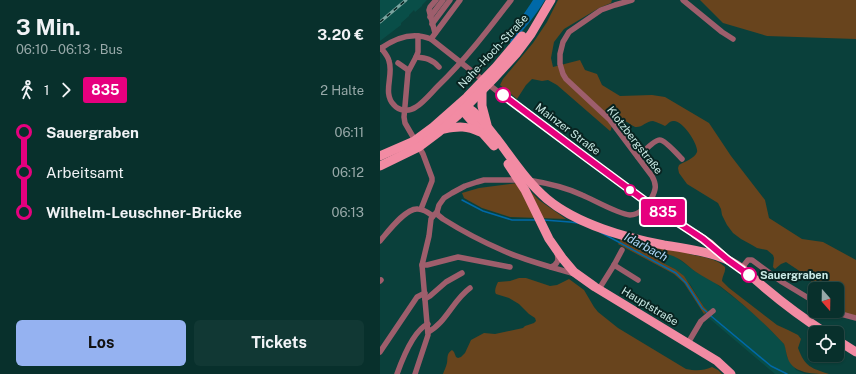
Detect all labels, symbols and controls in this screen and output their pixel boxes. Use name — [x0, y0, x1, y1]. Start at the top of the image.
street label: Nahe-Hoch-Straße — [456, 12, 530, 90]
text: 3 Min. — [16, 14, 81, 40]
text: 3.20 € — [317, 26, 364, 43]
text: 06:10 – 06:13 · Bus — [16, 42, 123, 57]
icon: walk — [16, 79, 38, 101]
icon: forward — [55, 79, 77, 101]
text: 835 — [91, 82, 119, 98]
text: 1 — [44, 83, 49, 98]
text: 2 Halte — [320, 83, 364, 98]
unlabelled marker — [495, 87, 511, 103]
street label: Mainzer Straße — [533, 101, 603, 157]
street label: Klotzbergstraße — [605, 104, 665, 176]
text: Sauergraben — [46, 124, 139, 141]
text: 06:11 — [335, 125, 364, 140]
text: Arbeitsamt — [46, 164, 124, 181]
text: 06:12 — [332, 165, 364, 180]
unlabelled marker — [624, 184, 636, 196]
line badge: 835 — [640, 199, 686, 225]
text: Wilhelm-Leuschner-Brücke — [46, 204, 242, 221]
text: 835 — [649, 204, 677, 220]
text: 06:13 — [332, 205, 364, 220]
water label: Idarbach — [622, 230, 670, 264]
marker: Sauergraben — [741, 267, 757, 283]
place label: Sauergraben — [760, 269, 828, 281]
north arrow — [808, 282, 844, 318]
map controls — [808, 282, 844, 362]
street label: Hauptstraße — [619, 284, 681, 328]
button: Los — [16, 320, 186, 366]
button: Tickets — [194, 320, 364, 366]
button: locate — [808, 326, 844, 362]

